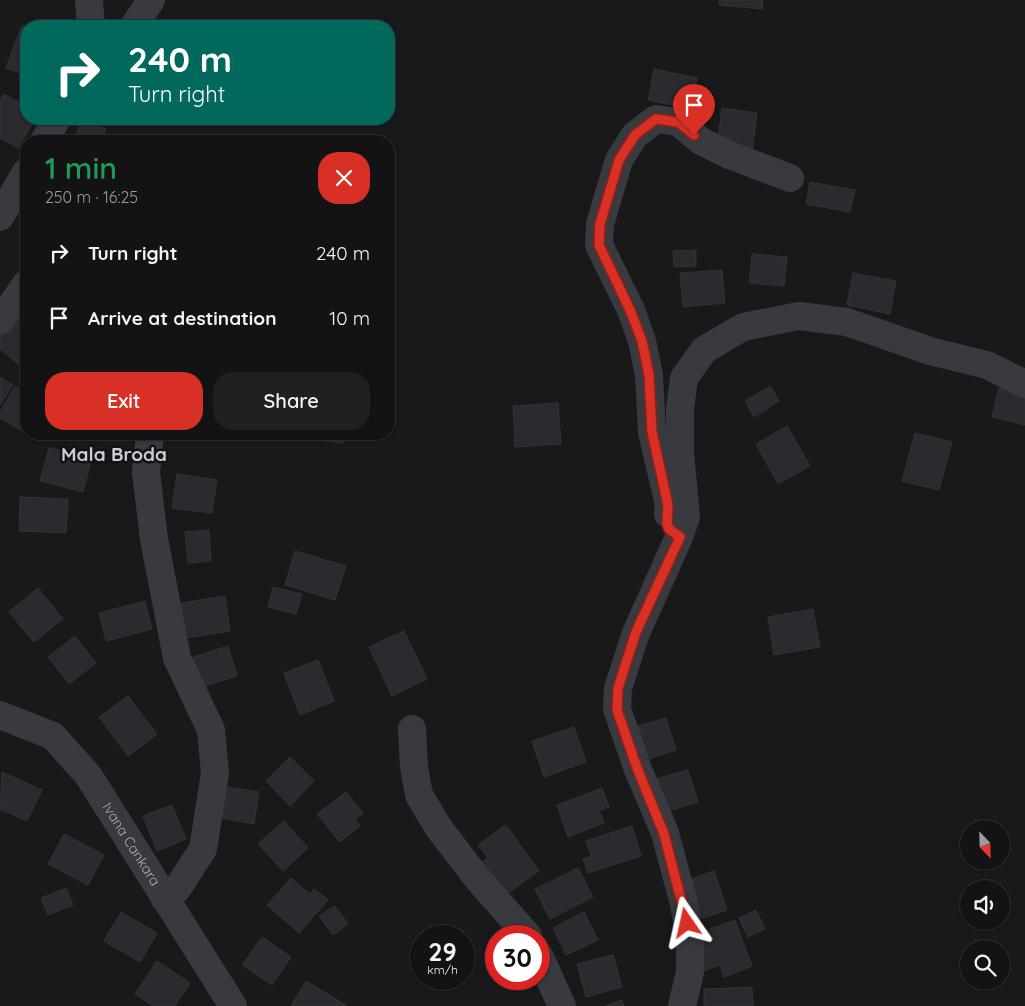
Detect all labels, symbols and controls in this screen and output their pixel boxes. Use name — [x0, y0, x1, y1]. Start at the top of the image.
text: 240 m — [128, 37, 232, 81]
icon: right — [45, 40, 110, 105]
text: Turn right — [128, 80, 225, 108]
pin — [673, 84, 715, 135]
icon: arrive — [680, 91, 708, 119]
text: 1 min — [45, 149, 117, 187]
button: close — [318, 152, 370, 204]
text: 250 m · 16:25 — [45, 187, 138, 207]
icon: right — [45, 239, 73, 267]
text: Turn right — [88, 241, 177, 265]
text: 240 m — [316, 241, 370, 265]
icon: arrive — [45, 304, 73, 332]
text: Arrive at destination — [88, 306, 277, 330]
text: 10 m — [329, 306, 370, 330]
button: Exit — [45, 372, 203, 430]
button: Share — [213, 372, 370, 430]
district label: Mala Broda — [61, 442, 167, 466]
street label: Ivana Cankara — [98, 799, 164, 889]
north arrow — [960, 820, 1010, 870]
map controls — [960, 820, 1010, 990]
button: sound — [960, 880, 1010, 930]
position arrow — [660, 896, 712, 948]
speed limit sign: 30 — [485, 925, 550, 990]
text: 29 — [428, 936, 457, 967]
button: search — [960, 940, 1010, 990]
text: km/h — [427, 962, 458, 977]

